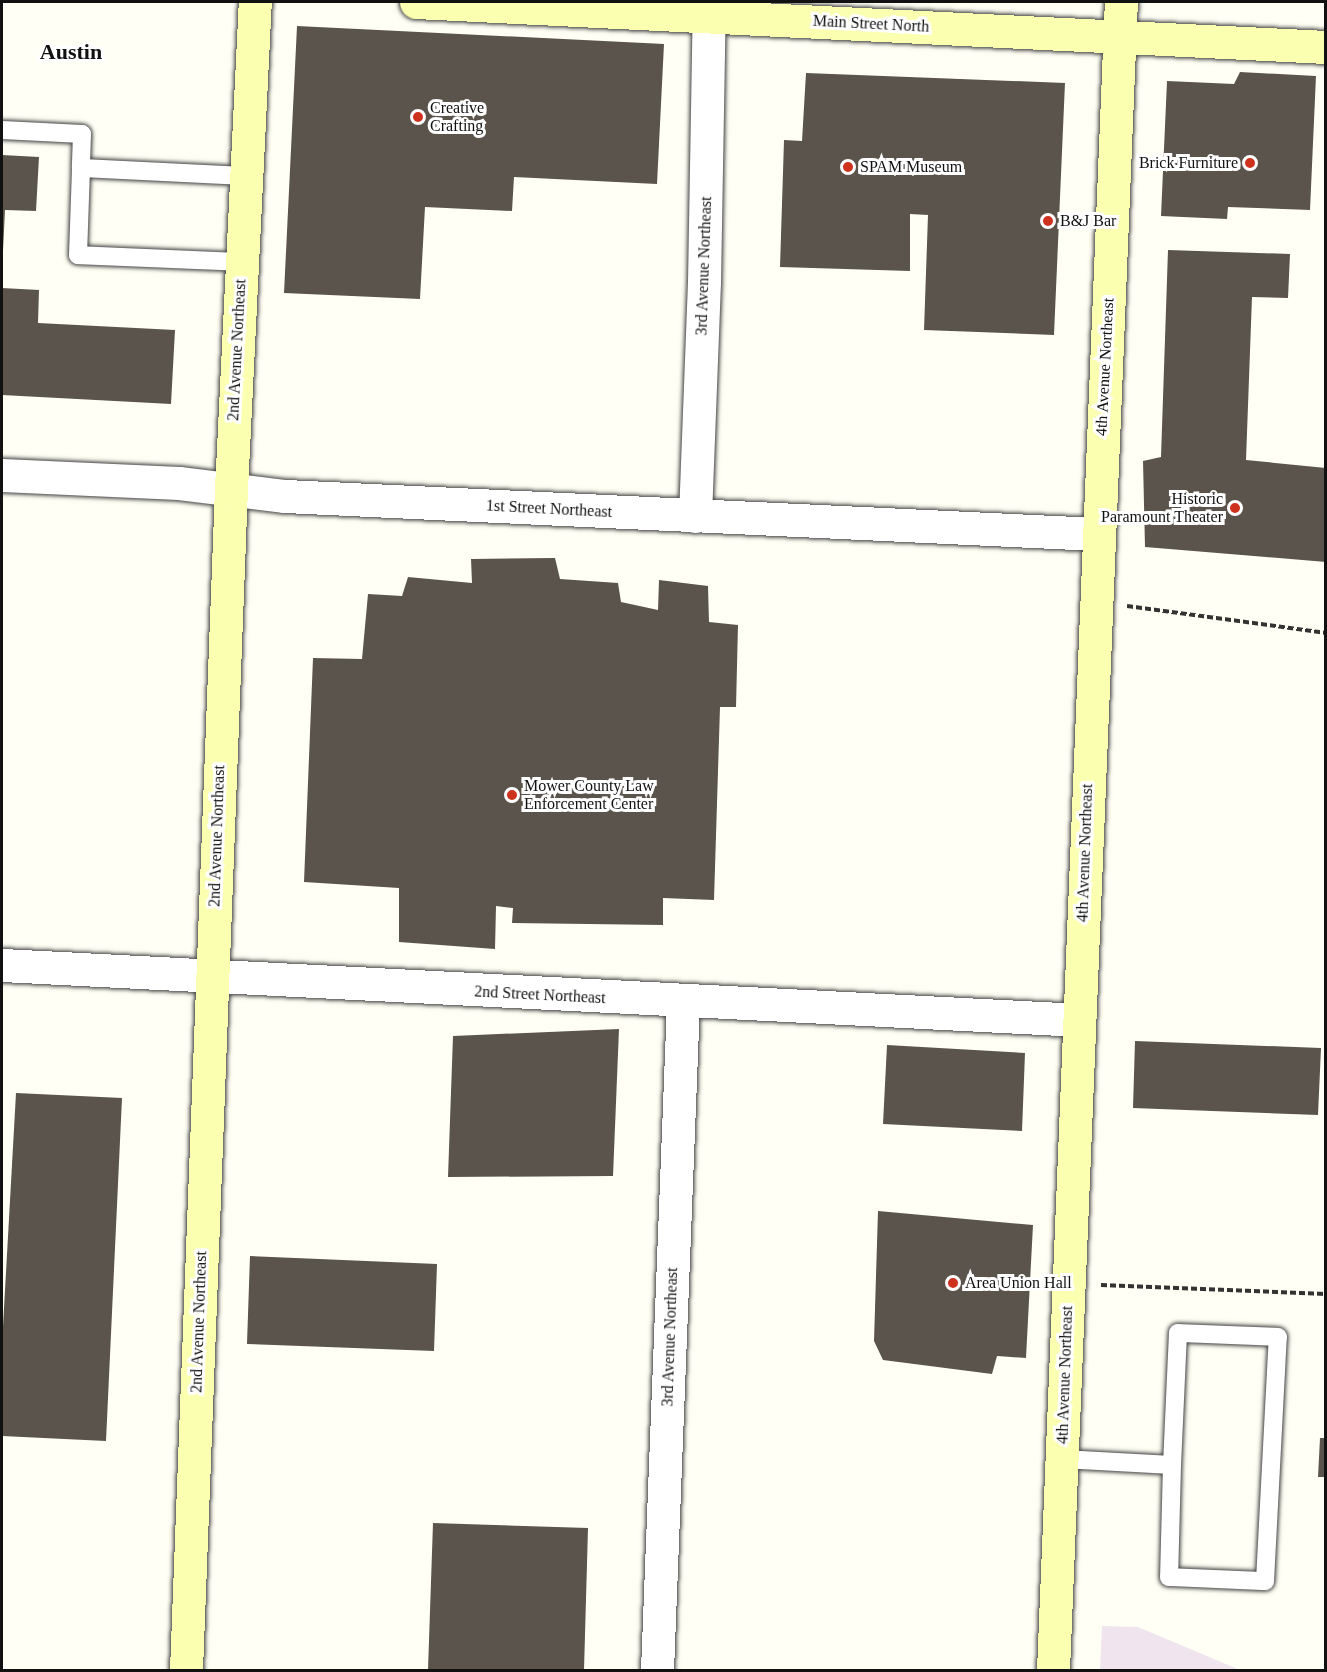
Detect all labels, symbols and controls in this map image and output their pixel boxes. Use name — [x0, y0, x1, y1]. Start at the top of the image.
street label: Main Street North — [812, 11, 930, 37]
district label: Austin — [40, 39, 102, 65]
place label: Creative Crafting — [430, 98, 484, 136]
marker: Creative Crafting — [411, 110, 425, 124]
place label: Brick Furniture — [1139, 153, 1238, 173]
marker: Brick Furniture — [1243, 156, 1257, 170]
place label: SPAM Museum — [860, 157, 962, 177]
marker: SPAM Museum — [841, 160, 855, 174]
street label: 3rd Avenue Northeast — [692, 196, 716, 336]
place label: B&J Bar — [1060, 211, 1116, 231]
marker: B&J Bar — [1041, 214, 1055, 228]
street label: 2nd Avenue Northeast — [224, 278, 250, 422]
street label: 4th Avenue Northeast — [1092, 297, 1118, 437]
place label: Historic Paramount Theater — [1101, 489, 1223, 527]
street label: 1st Street Northeast — [485, 496, 613, 522]
marker: Historic Paramount Theater — [1228, 501, 1242, 515]
street label: 2nd Avenue Northeast — [205, 764, 229, 908]
place label: Mower County Law Enforcement Center — [524, 776, 654, 814]
street label: 4th Avenue Northeast — [1073, 783, 1097, 923]
marker: Mower County Law Enforcement Center — [505, 788, 519, 802]
street label: 2nd Street Northeast — [474, 982, 606, 1008]
street label: 2nd Avenue Northeast — [187, 1250, 211, 1394]
street label: 3rd Avenue Northeast — [658, 1267, 682, 1407]
place label: Area Union Hall — [965, 1273, 1072, 1293]
marker: Area Union Hall — [946, 1276, 960, 1290]
street label: 4th Avenue Northeast — [1053, 1305, 1077, 1445]

